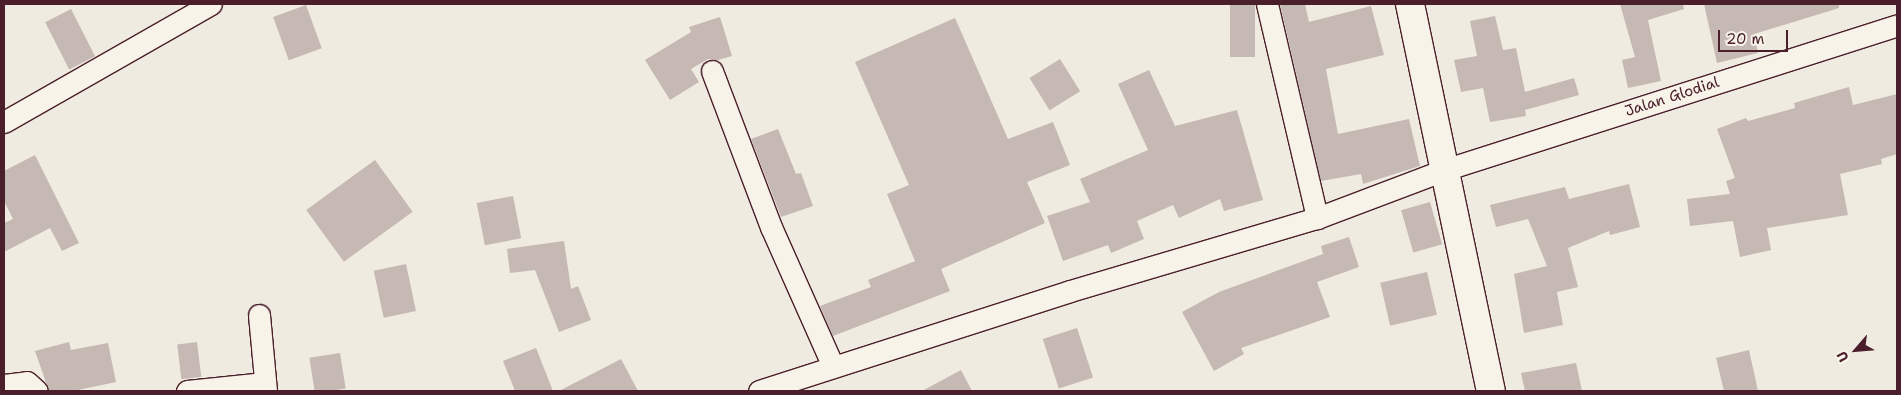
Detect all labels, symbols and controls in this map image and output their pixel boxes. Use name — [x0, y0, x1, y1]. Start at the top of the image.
scale bar — [1721, 20, 1791, 52]
text: 20 m — [1726, 29, 1765, 49]
street label: Jalan Glodial — [1623, 73, 1721, 121]
north arrow — [1831, 325, 1881, 375]
text: U — [1832, 348, 1853, 365]

